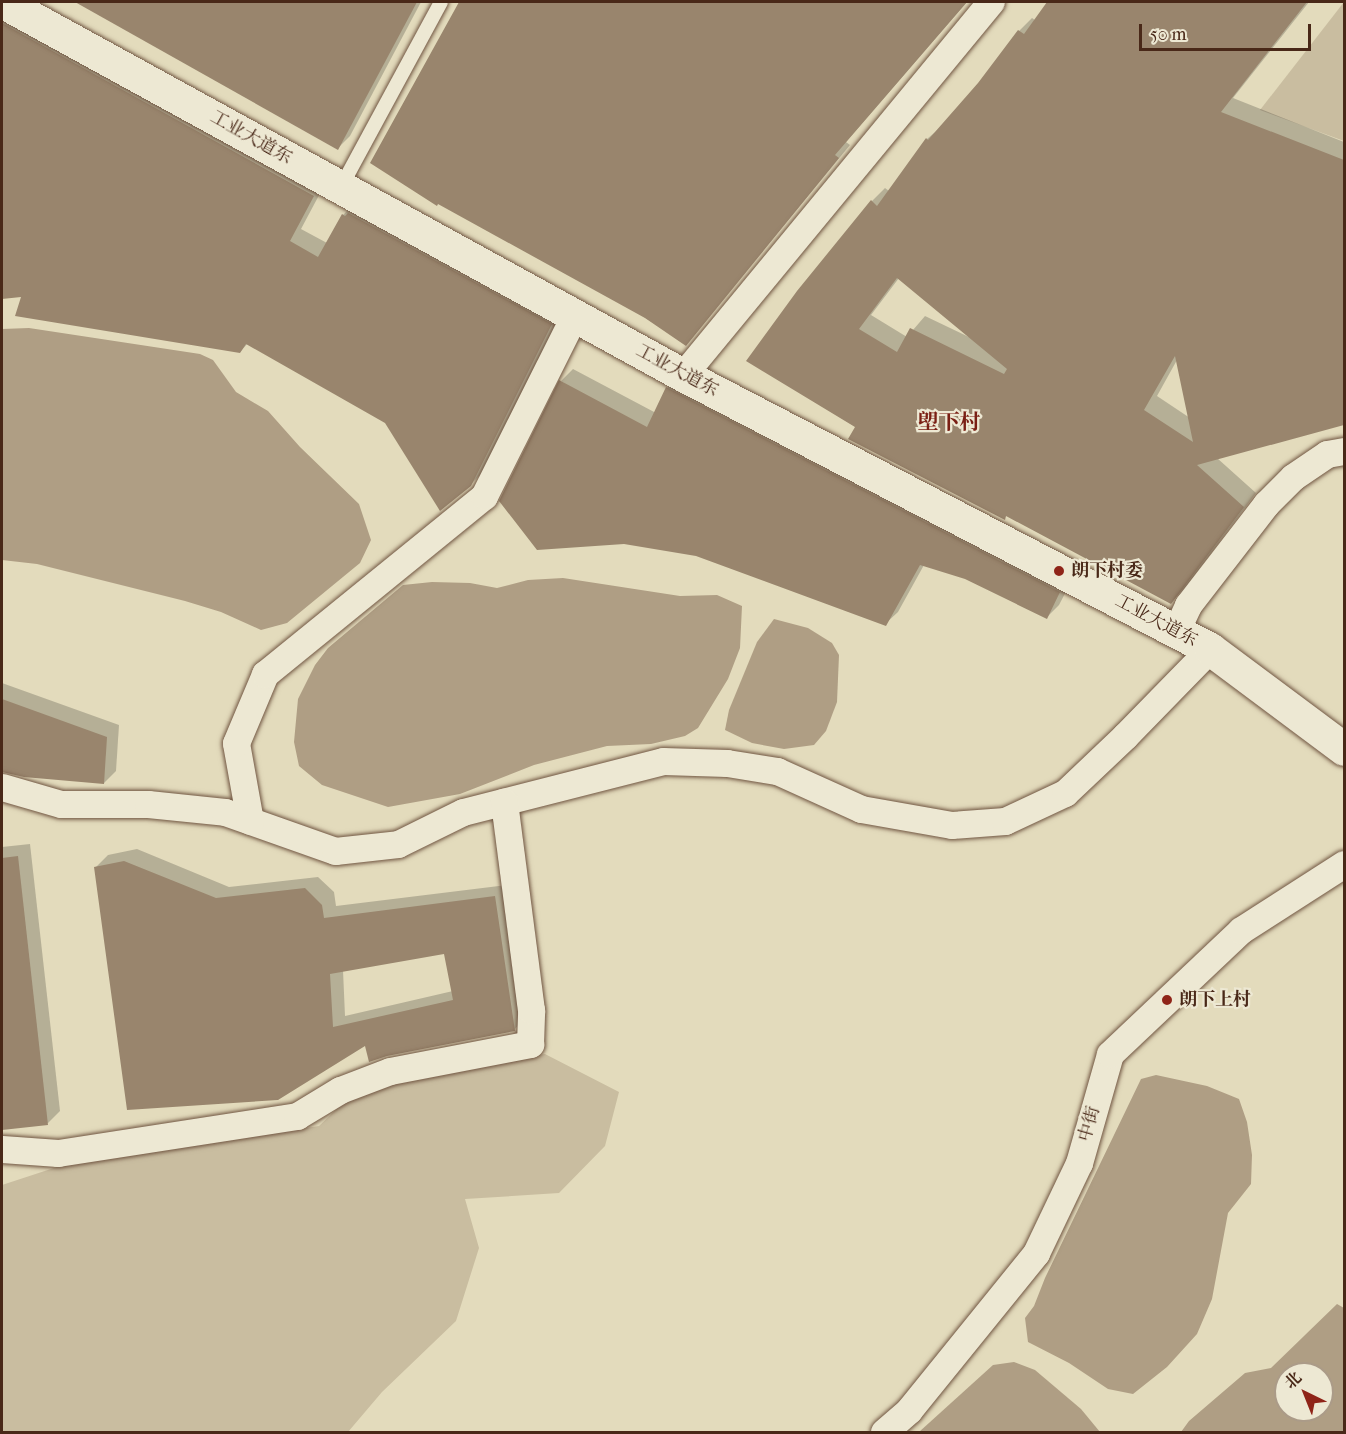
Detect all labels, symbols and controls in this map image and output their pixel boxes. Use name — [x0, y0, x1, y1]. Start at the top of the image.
scale bar — [1142, 12, 1314, 50]
text: 50 m — [1150, 24, 1186, 45]
street label: 工业大道东 — [206, 107, 296, 169]
street label: 工业大道东 — [632, 340, 722, 402]
district label: 塱下村 — [918, 409, 980, 435]
place label: 朗下村委 — [1071, 560, 1143, 582]
marker: 朗下村委 — [1052, 564, 1066, 578]
street label: 工业大道东 — [1111, 590, 1201, 652]
place label: 朗下上村 — [1179, 989, 1251, 1011]
marker: 朗下上村 — [1160, 993, 1174, 1007]
street label: 中街 — [1075, 1104, 1105, 1144]
north arrow — [1274, 1362, 1334, 1422]
text: 北 — [1280, 1368, 1305, 1392]

